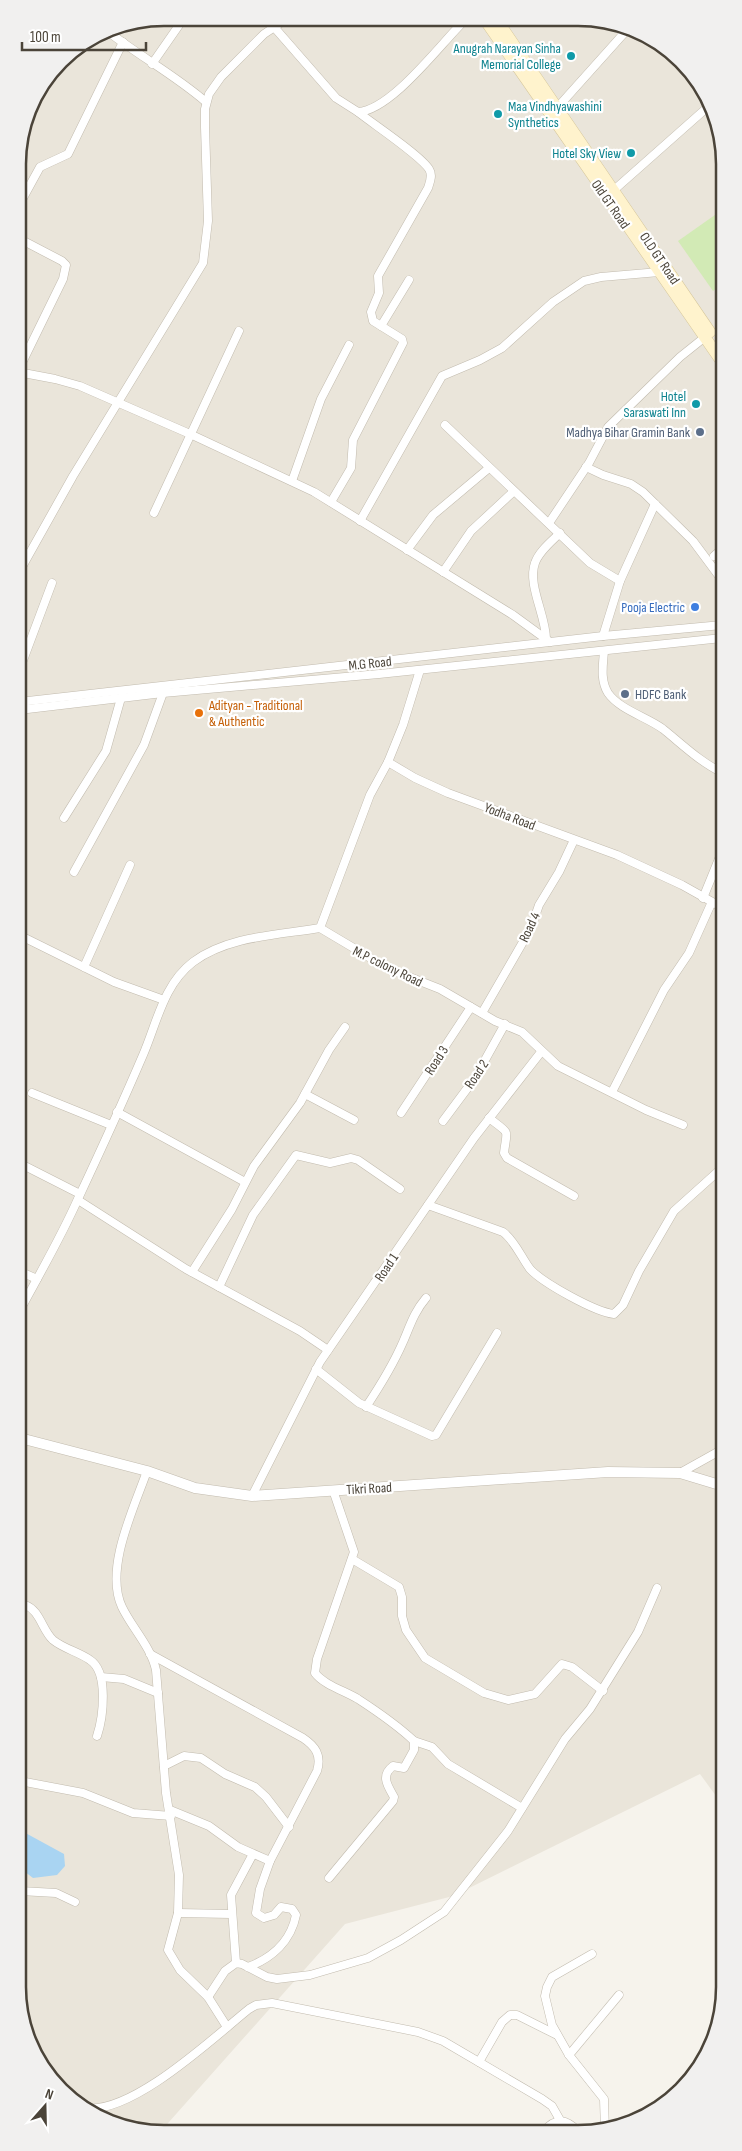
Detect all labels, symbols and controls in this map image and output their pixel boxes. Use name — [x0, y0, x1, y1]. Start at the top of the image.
scale bar — [22, 20, 146, 52]
text: 100 m — [30, 28, 61, 47]
place label: Anugrah Narayan Sinha Memorial College — [453, 40, 561, 73]
marker: Anugrah Narayan Sinha Memorial College — [565, 50, 577, 62]
place label: Maa Vindhyawashini Synthetics — [508, 98, 602, 131]
marker: Maa Vindhyawashini Synthetics — [492, 108, 504, 120]
place label: Hotel Sky View — [552, 145, 621, 162]
marker: Hotel Sky View — [625, 147, 637, 159]
street label: Old GT Road — [588, 177, 634, 232]
street label: OLD GT Road — [636, 229, 683, 288]
place label: Hotel Saraswati Inn — [623, 388, 686, 421]
marker: Hotel Saraswati Inn — [690, 398, 702, 410]
place label: Madhya Bihar Gramin Bank — [566, 424, 691, 441]
marker: Madhya Bihar Gramin Bank — [694, 426, 706, 438]
place label: Pooja Electric — [621, 599, 685, 616]
marker: Pooja Electric — [689, 601, 701, 613]
street label: M.G Road — [348, 653, 393, 674]
place label: HDFC Bank — [635, 686, 687, 703]
marker: HDFC Bank — [619, 688, 631, 700]
place label: Adityan - Traditional & Authentic — [208, 697, 303, 730]
marker: Adityan - Traditional & Authentic — [193, 707, 205, 719]
street label: Yodha Road — [482, 799, 538, 834]
street label: Road 4 — [515, 909, 544, 945]
street label: M.P colony Road — [350, 942, 426, 991]
street label: Road 3 — [421, 1042, 452, 1078]
street label: Road 2 — [461, 1056, 492, 1092]
street label: Road 1 — [371, 1250, 402, 1285]
street label: Tikri Road — [346, 1479, 393, 1498]
north arrow — [20, 2081, 70, 2131]
text: N — [43, 2085, 56, 2104]

